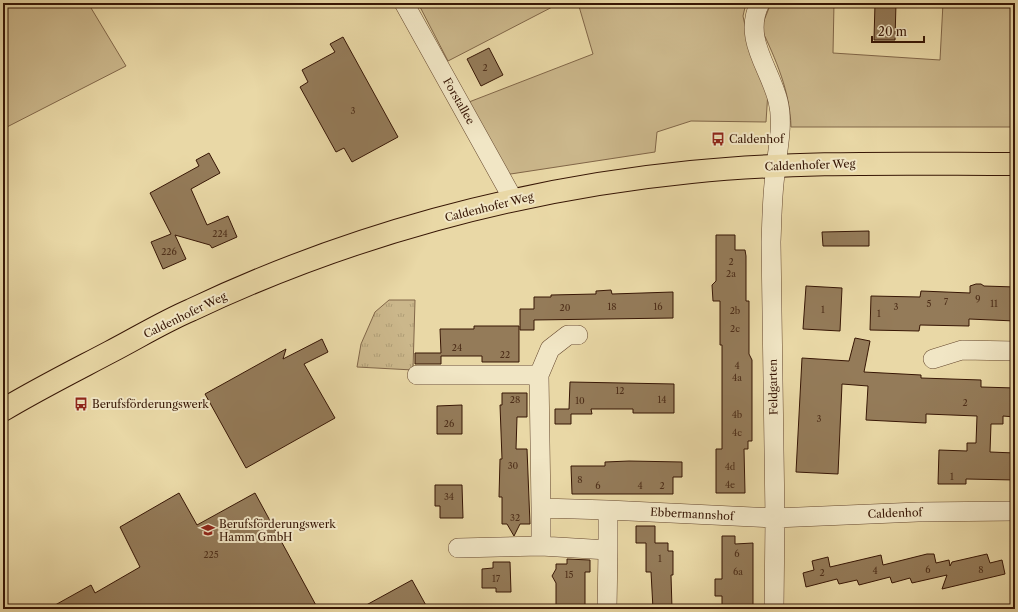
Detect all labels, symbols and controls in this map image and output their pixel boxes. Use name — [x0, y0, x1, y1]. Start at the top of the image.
scale bar — [872, 18, 924, 44]
text: 20 m — [878, 24, 907, 39]
house number: 2 — [482, 62, 488, 73]
street label: Forstallee — [440, 75, 478, 127]
house number: 3 — [351, 105, 356, 116]
bus stop icon: Caldenhof — [710, 131, 726, 147]
place label: Caldenhof — [729, 132, 786, 146]
street label: Caldenhofer Weg — [764, 156, 856, 174]
street label: Caldenhofer Weg — [443, 189, 535, 225]
house number: 224 — [212, 228, 228, 239]
house number: 226 — [161, 246, 177, 257]
house number: 2 — [728, 256, 734, 267]
house number: 2a — [726, 268, 736, 279]
street label: Caldenhofer Weg — [141, 289, 229, 341]
house number: 9 — [975, 293, 981, 304]
house number: 7 — [944, 296, 949, 307]
house number: 5 — [927, 298, 932, 309]
house number: 11 — [990, 298, 998, 309]
house number: 18 — [607, 301, 617, 312]
house number: 16 — [653, 301, 663, 312]
house number: 3 — [894, 301, 899, 312]
house number: 20 — [560, 302, 571, 313]
house number: 1 — [821, 304, 825, 315]
house number: 2b — [730, 305, 741, 316]
house number: 1 — [877, 308, 881, 319]
house number: 2c — [730, 323, 740, 334]
house number: 24 — [452, 342, 462, 353]
house number: 22 — [500, 349, 510, 360]
street label: Feldgarten — [766, 359, 780, 415]
house number: 4 — [734, 360, 740, 371]
house number: 4a — [732, 372, 742, 383]
house number: 12 — [616, 385, 624, 396]
house number: 28 — [510, 394, 520, 405]
house number: 14 — [658, 394, 667, 405]
house number: 10 — [575, 395, 585, 406]
bus stop icon: Berufsförderungswerk — [73, 396, 89, 412]
place label: Berufsförderungswerk — [92, 397, 209, 411]
house number: 2 — [962, 397, 968, 408]
house number: 4b — [732, 409, 743, 420]
house number: 3 — [817, 413, 822, 424]
house number: 26 — [444, 418, 454, 429]
house number: 4c — [732, 427, 742, 438]
house number: 30 — [508, 460, 519, 471]
house number: 4d — [725, 461, 736, 472]
house number: 1 — [950, 471, 954, 482]
house number: 8 — [577, 474, 583, 485]
house number: 4e — [725, 479, 735, 490]
house number: 6 — [595, 480, 601, 491]
house number: 4 — [637, 480, 643, 491]
house number: 2 — [659, 480, 665, 491]
house number: 34 — [444, 491, 454, 502]
street label: Ebbermannshof — [650, 505, 736, 523]
street label: Caldenhof — [867, 505, 925, 521]
house number: 32 — [510, 512, 520, 523]
place label: Berufsförderungswerk Hamm GmbH — [219, 517, 336, 544]
school or university icon: Berufsförderungswerk Hamm GmbH — [200, 522, 216, 538]
house number: 6 — [734, 548, 740, 559]
house number: 225 — [203, 549, 219, 560]
house number: 1 — [658, 553, 662, 564]
house number: 6 — [925, 564, 931, 575]
house number: 8 — [978, 564, 984, 575]
house number: 4 — [872, 565, 878, 576]
house number: 6a — [733, 566, 743, 577]
house number: 2 — [819, 567, 825, 578]
house number: 15 — [565, 569, 573, 580]
house number: 17 — [492, 573, 501, 584]

